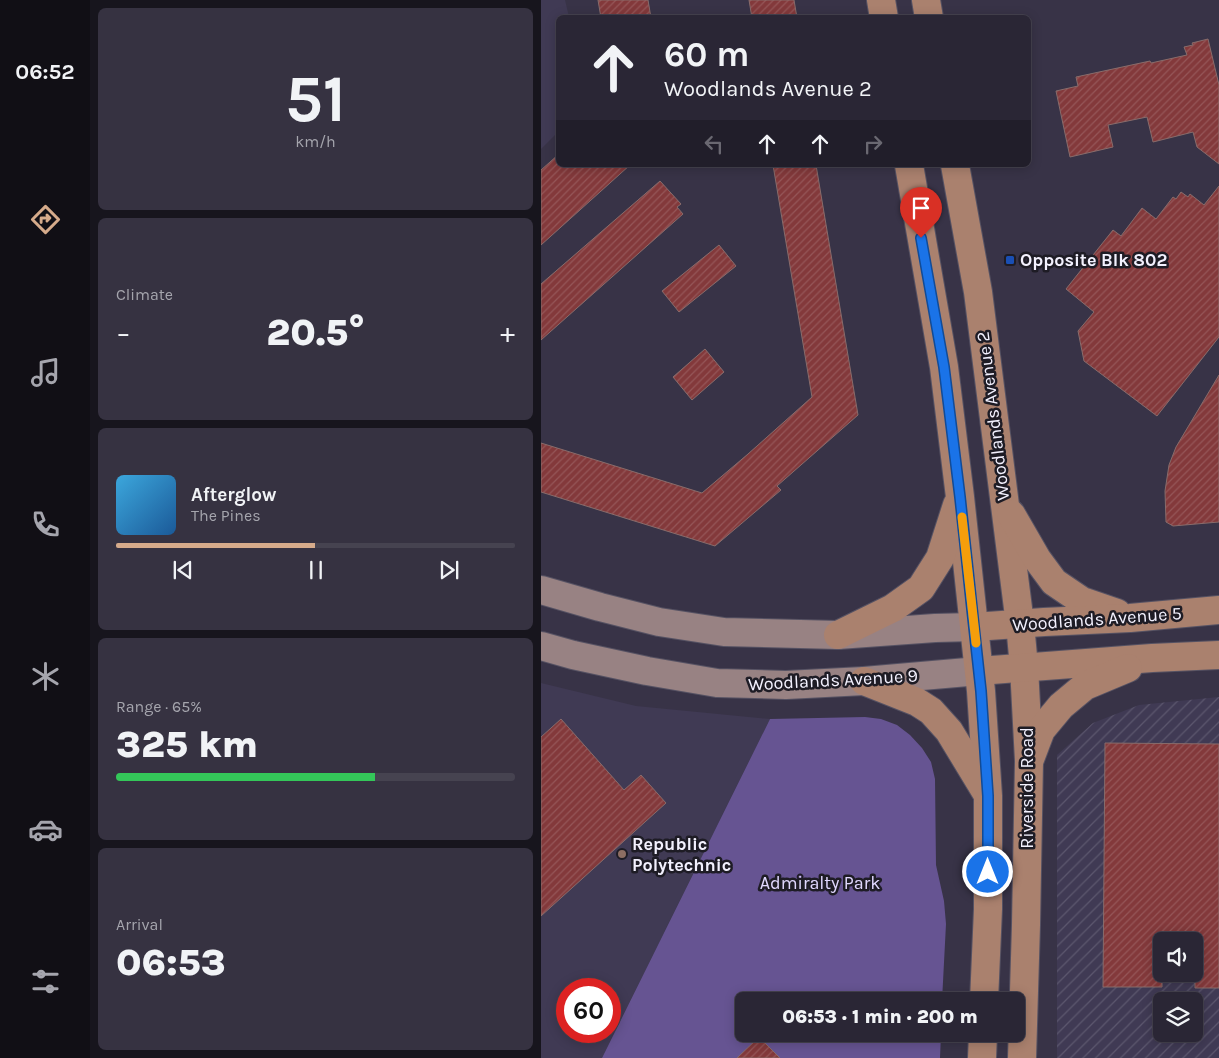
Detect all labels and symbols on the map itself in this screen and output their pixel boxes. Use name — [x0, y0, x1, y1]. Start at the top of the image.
pin — [900, 187, 942, 238]
place label: Opposite Blk 802 — [1020, 249, 1167, 271]
marker: Opposite Blk 802 — [1004, 254, 1016, 266]
street label: Woodlands Avenue 2 — [972, 330, 1014, 502]
street label: Woodlands Avenue 5 — [1012, 602, 1182, 636]
street label: Woodlands Avenue 9 — [748, 665, 918, 695]
street label: Riverside Road — [1016, 727, 1038, 849]
place label: Republic Polytechnic — [632, 833, 731, 876]
position arrow — [961, 845, 1013, 897]
marker: Republic Polytechnic — [616, 848, 628, 860]
park label: Admiralty Park — [760, 872, 880, 894]
speed limit sign: 60 — [556, 978, 621, 1043]

